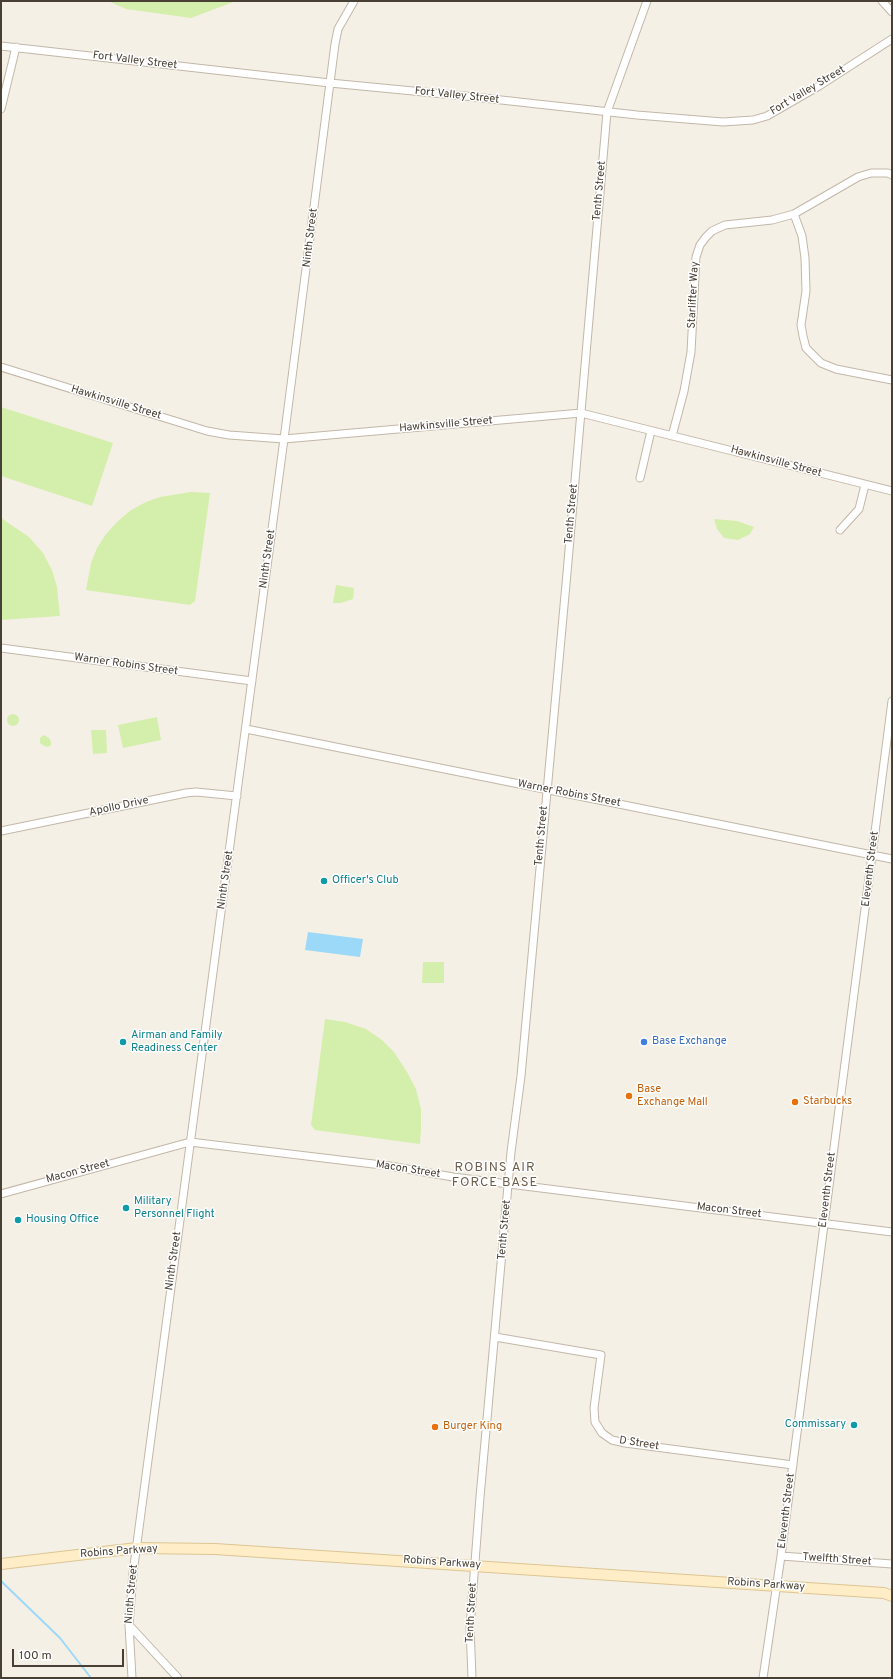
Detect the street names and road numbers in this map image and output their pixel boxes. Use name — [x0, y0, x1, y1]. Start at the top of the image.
street label: Fort Valley Street — [92, 49, 178, 73]
street label: Fort Valley Street — [768, 63, 848, 119]
street label: Fort Valley Street — [414, 85, 500, 107]
street label: Tenth Street — [591, 160, 609, 222]
street label: Ninth Street — [301, 208, 321, 268]
street label: Starlifter Way — [686, 261, 702, 329]
street label: Hawkinsville Street — [69, 383, 163, 423]
street label: Hawkinsville Street — [399, 414, 493, 436]
street label: Hawkinsville Street — [729, 444, 823, 480]
street label: Tenth Street — [563, 483, 581, 545]
street label: Ninth Street — [257, 529, 279, 589]
street label: Warner Robins Street — [73, 651, 179, 679]
street label: Warner Robins Street — [516, 778, 622, 810]
street label: Apollo Drive — [88, 794, 150, 820]
street label: Tenth Street — [533, 805, 551, 867]
street label: Eleventh Street — [860, 831, 882, 907]
street label: Ninth Street — [215, 850, 237, 910]
street label: Eleventh Street — [817, 1152, 839, 1228]
street label: Macon Street — [45, 1157, 111, 1187]
street label: Macon Street — [375, 1158, 441, 1182]
street label: Tenth Street — [496, 1199, 514, 1261]
street label: Macon Street — [696, 1200, 762, 1222]
street label: Ninth Street — [163, 1231, 185, 1291]
street label: D Street — [618, 1434, 660, 1454]
street label: Eleventh Street — [776, 1473, 798, 1549]
street label: Robins Parkway — [80, 1543, 158, 1561]
street label: Twelfth Street — [802, 1551, 872, 1569]
street label: Robins Parkway — [403, 1554, 481, 1572]
street label: Ninth Street — [123, 1564, 141, 1624]
street label: Robins Parkway — [727, 1576, 805, 1594]
street label: Tenth Street — [464, 1582, 480, 1644]

